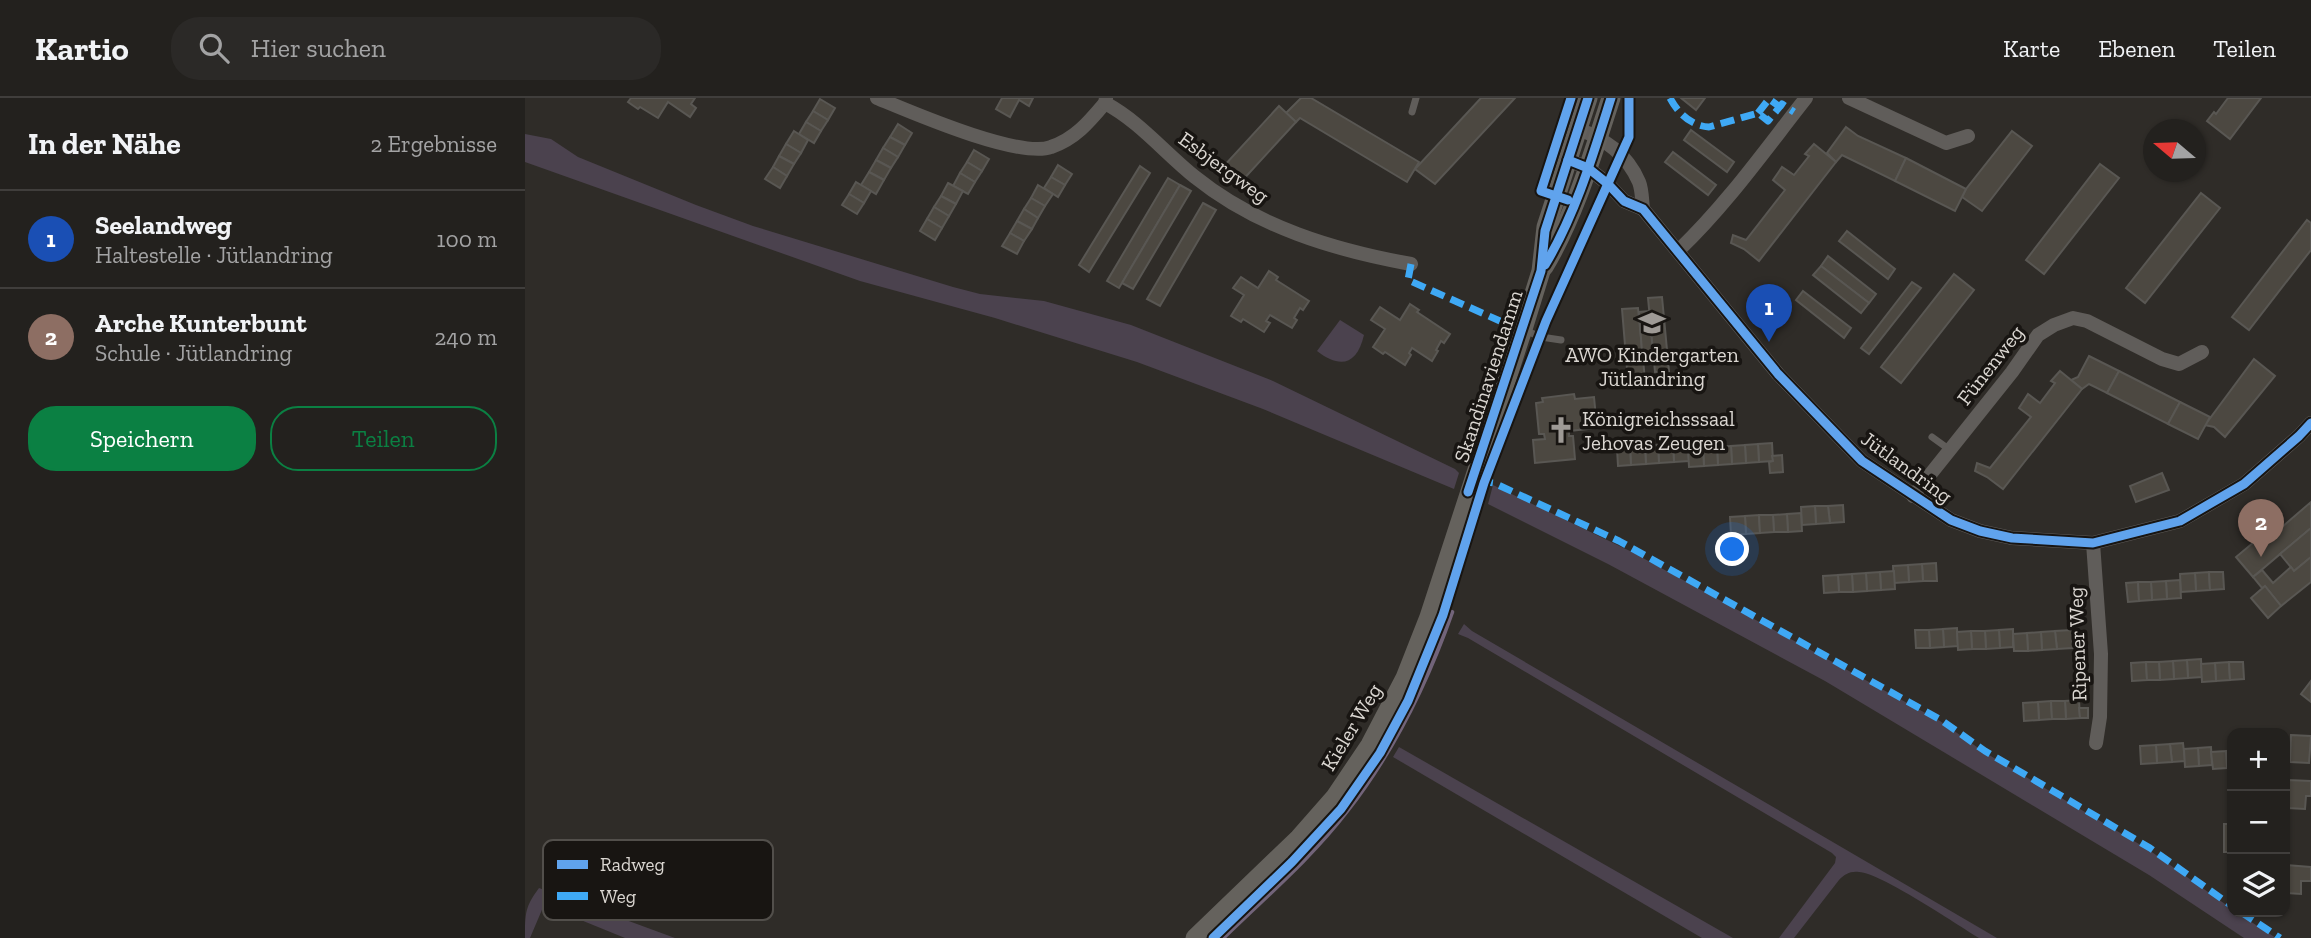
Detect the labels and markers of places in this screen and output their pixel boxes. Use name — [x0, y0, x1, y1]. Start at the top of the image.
pin: 1 — [1746, 284, 1792, 342]
school or university icon: AWO Kindergarten Jütlandring — [1637, 308, 1667, 338]
place label: AWO Kindergarten Jütlandring — [1565, 342, 1739, 391]
place label: Königreichsssaal Jehovas Zeugen — [1582, 406, 1735, 455]
church icon: Königreichsssaal Jehovas Zeugen — [1546, 415, 1576, 445]
pin: 2 — [2238, 499, 2284, 557]

